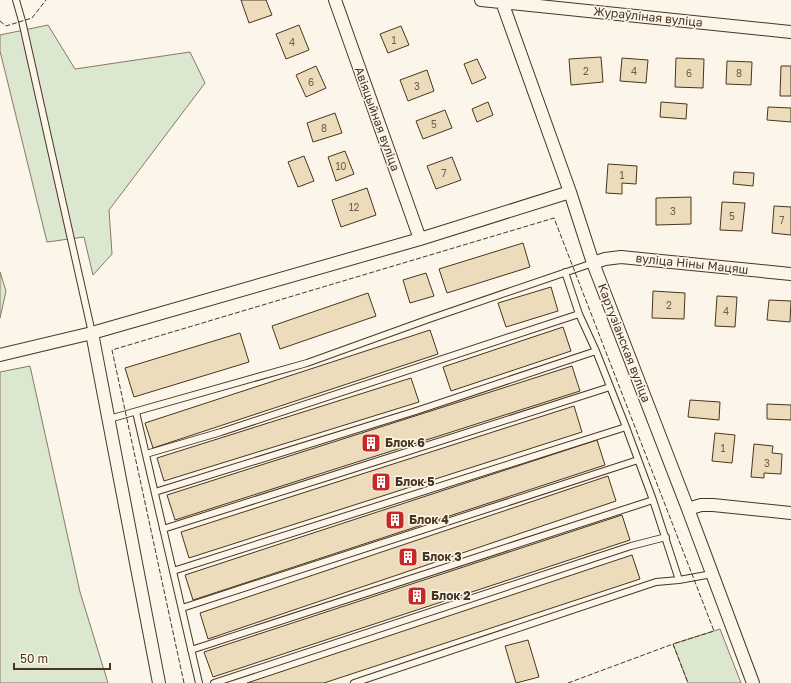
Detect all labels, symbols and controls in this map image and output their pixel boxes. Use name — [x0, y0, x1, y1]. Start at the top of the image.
street label: Жураўліная вуліца — [593, 3, 704, 30]
house number: 1 — [392, 34, 397, 46]
house number: 4 — [289, 36, 295, 48]
street label: Авіяцыйная вуліца — [352, 65, 403, 173]
house number: 2 — [583, 65, 589, 77]
house number: 4 — [631, 65, 637, 77]
house number: 6 — [686, 67, 692, 79]
house number: 8 — [736, 67, 742, 79]
house number: 6 — [308, 76, 314, 88]
house number: 3 — [414, 80, 420, 92]
house number: 5 — [431, 118, 437, 130]
house number: 8 — [321, 122, 327, 134]
house number: 10 — [335, 160, 347, 172]
house number: 7 — [441, 167, 447, 179]
house number: 1 — [620, 169, 625, 181]
house number: 12 — [349, 201, 360, 213]
house number: 3 — [670, 205, 676, 217]
house number: 5 — [729, 210, 735, 222]
house number: 7 — [779, 214, 785, 226]
street label: вуліца Ніны Мацяш — [635, 250, 749, 277]
street label: Картузіанская вуліца — [595, 281, 654, 404]
house number: 2 — [666, 299, 672, 311]
house number: 4 — [723, 305, 729, 317]
building icon: Блок 6 — [360, 432, 382, 454]
place label: Блок 6 — [385, 435, 425, 450]
house number: 1 — [721, 442, 726, 454]
house number: 3 — [764, 457, 770, 469]
building icon: Блок 5 — [370, 471, 392, 493]
place label: Блок 5 — [395, 474, 435, 489]
building icon: Блок 4 — [384, 509, 406, 531]
place label: Блок 4 — [409, 512, 449, 527]
building icon: Блок 3 — [397, 546, 419, 568]
place label: Блок 3 — [422, 549, 462, 564]
building icon: Блок 2 — [406, 585, 428, 607]
place label: Блок 2 — [431, 588, 471, 603]
scale bar — [14, 645, 110, 671]
text: 50 m — [20, 651, 48, 666]

